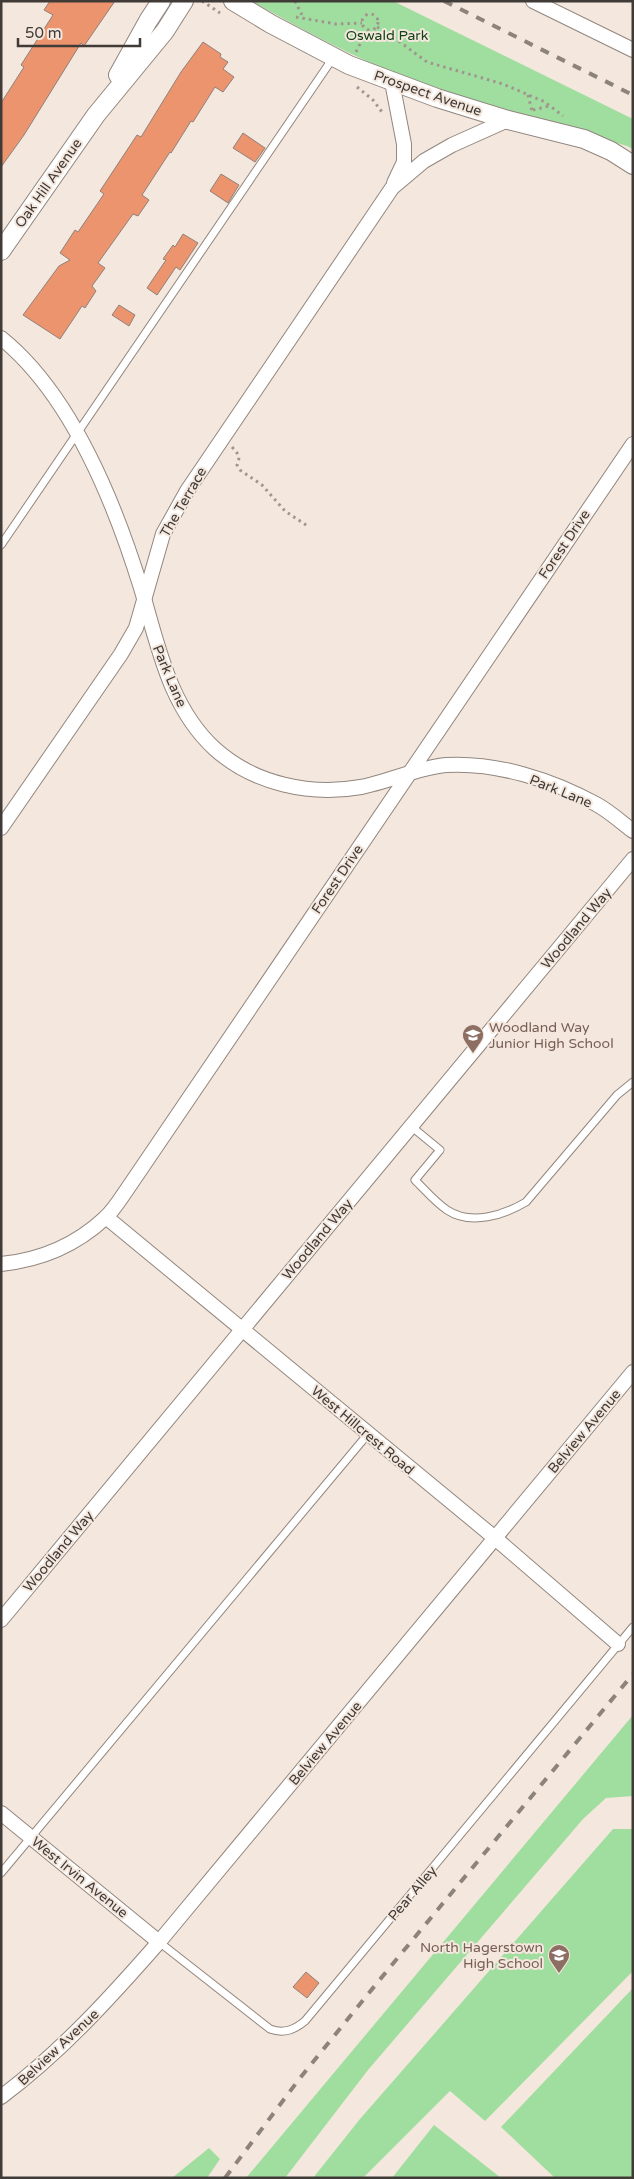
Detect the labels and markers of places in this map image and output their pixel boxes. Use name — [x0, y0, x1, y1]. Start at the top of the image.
place label: Woodland Way Junior High School — [489, 1019, 614, 1052]
school or university icon: Woodland Way Junior High School — [461, 1023, 485, 1054]
place label: North Hagerstown High School — [420, 1939, 543, 1972]
school or university icon: North Hagerstown High School — [547, 1943, 571, 1974]

